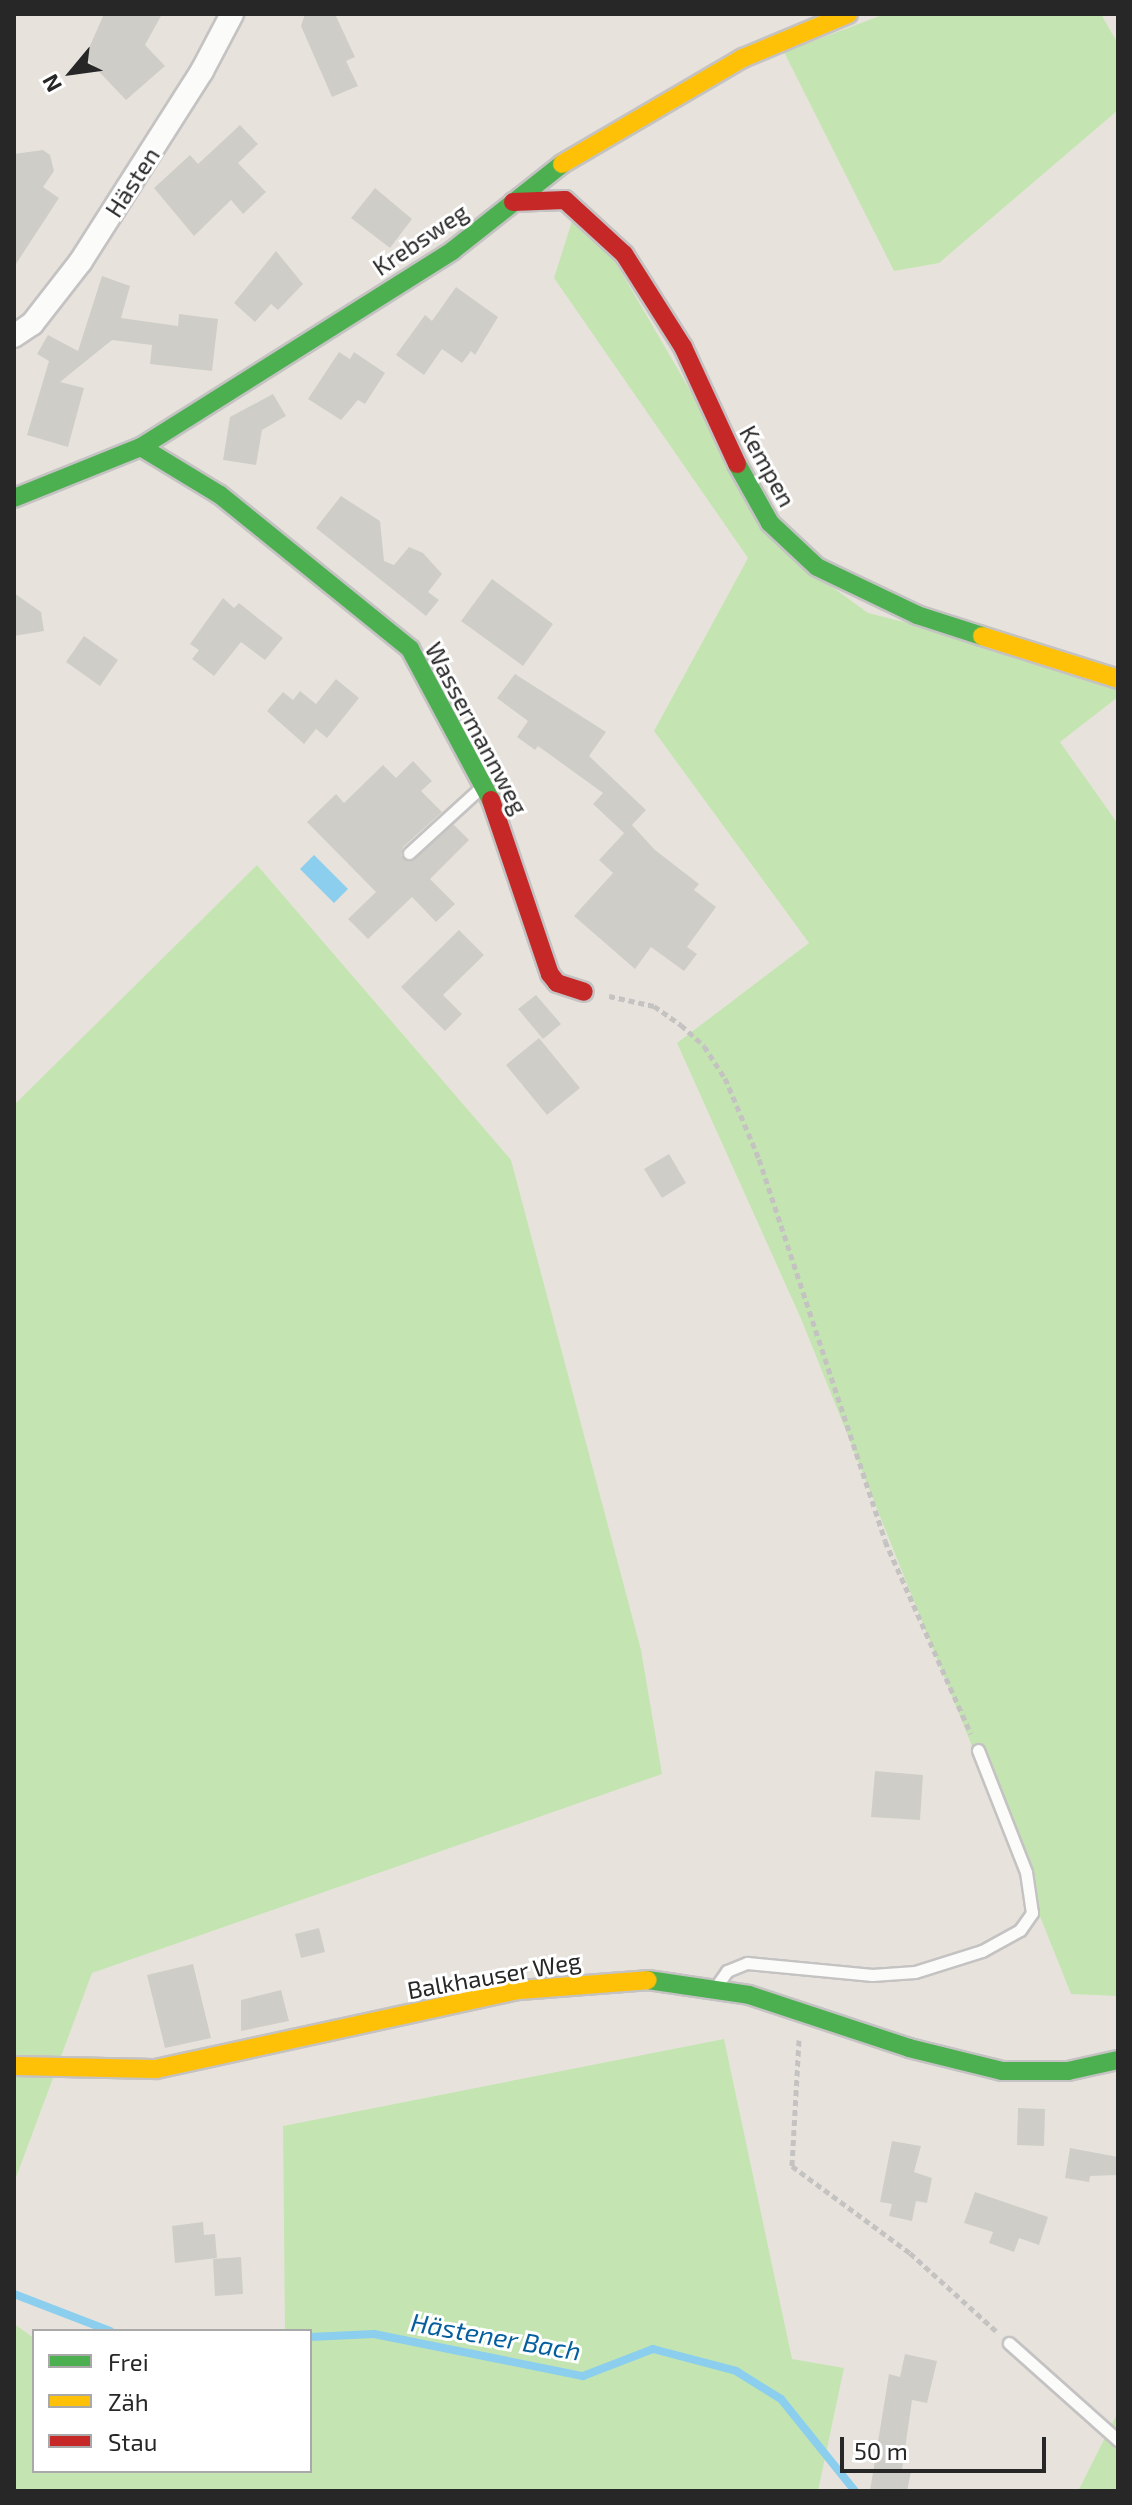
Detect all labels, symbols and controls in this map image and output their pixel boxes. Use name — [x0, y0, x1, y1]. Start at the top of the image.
north arrow — [32, 32, 112, 112]
text: N — [36, 70, 66, 97]
street label: Hästen — [99, 142, 165, 222]
street label: Krebsweg — [367, 197, 473, 281]
street label: Kempen — [734, 420, 802, 512]
street label: Wassermannweg — [420, 637, 534, 819]
street label: Balkhauser Weg — [404, 1945, 584, 2005]
water label: Hästener Bach — [408, 2306, 584, 2366]
legend — [32, 2329, 312, 2473]
text: Frei — [108, 2347, 149, 2376]
text: Zäh — [108, 2387, 149, 2416]
scale bar — [844, 2421, 1050, 2471]
text: Stau — [108, 2427, 157, 2456]
text: 50 m — [854, 2436, 908, 2465]

